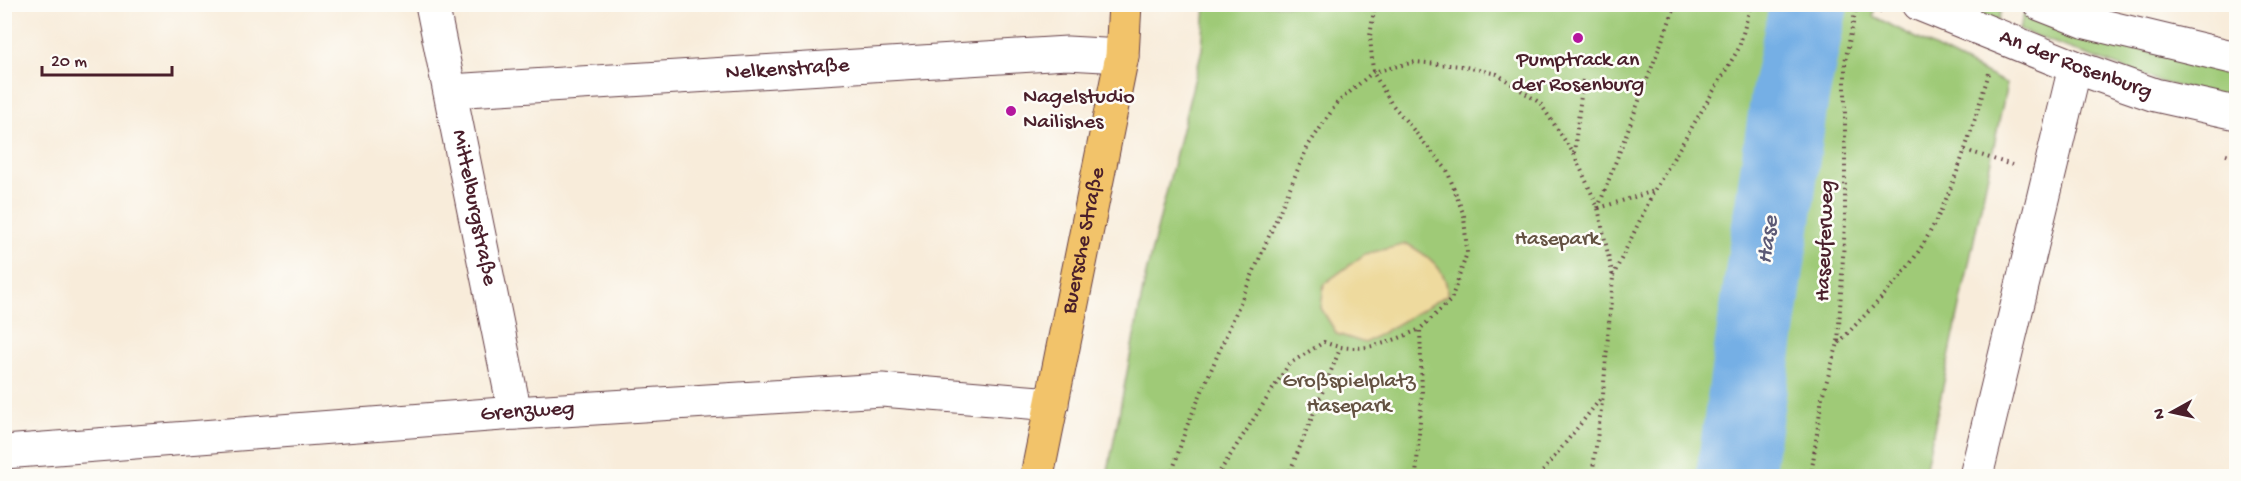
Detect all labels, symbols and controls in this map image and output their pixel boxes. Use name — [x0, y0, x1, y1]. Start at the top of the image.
street label: An der Rosenburg — [1995, 25, 2155, 106]
marker: Pumptrack an der Rosenburg — [1571, 31, 1585, 45]
scale bar — [42, 39, 172, 77]
place label: Pumptrack an der Rosenburg — [1512, 48, 1644, 99]
text: 20 m — [51, 52, 87, 73]
street label: Nelkenstraße — [725, 53, 851, 87]
place label: Nagelstudio Nailishes — [1023, 85, 1135, 136]
marker: Nagelstudio Nailishes — [1004, 104, 1018, 118]
street label: Mittelburgstraße — [445, 128, 502, 289]
street label: Buersche Straße — [1057, 165, 1112, 317]
street label: Haseuferweg — [1811, 180, 1841, 302]
water label: Hase — [1751, 212, 1787, 266]
park label: Hasepark — [1515, 227, 1602, 253]
park label: Großspielplatz Hasepark — [1283, 369, 1417, 420]
north arrow — [2142, 382, 2202, 442]
street label: Grenzweg — [480, 396, 575, 429]
text: N — [2150, 407, 2171, 420]

